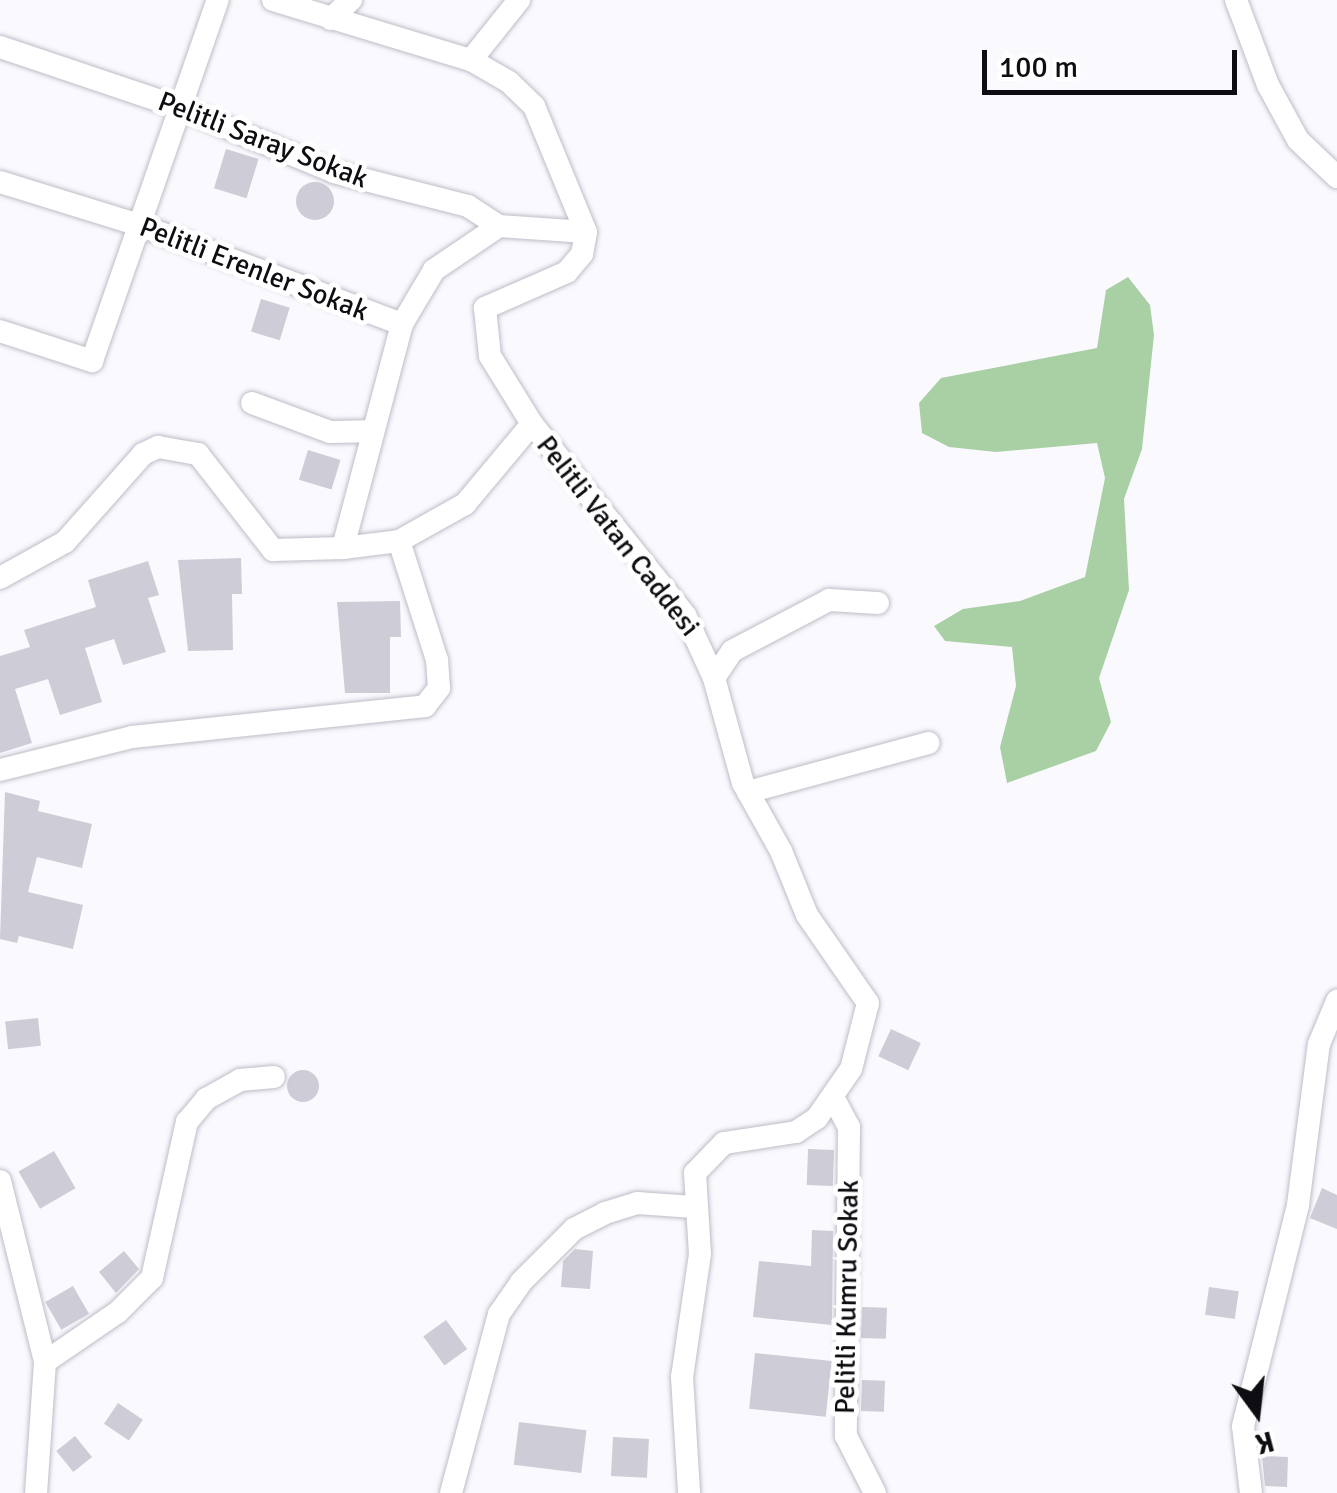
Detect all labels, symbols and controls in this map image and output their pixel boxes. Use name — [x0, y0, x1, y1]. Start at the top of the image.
scale bar — [987, 30, 1242, 92]
text: 100 m — [999, 49, 1078, 86]
street label: Pelitli Saray Sokak — [154, 85, 372, 195]
street label: Pelitli Erenler Sokak — [135, 210, 373, 328]
street label: Pelitli Vatan Caddesi — [529, 429, 707, 643]
street label: Pelitli Kumru Sokak — [828, 1180, 866, 1414]
north arrow — [1207, 1363, 1307, 1463]
text: K — [1252, 1423, 1278, 1461]

